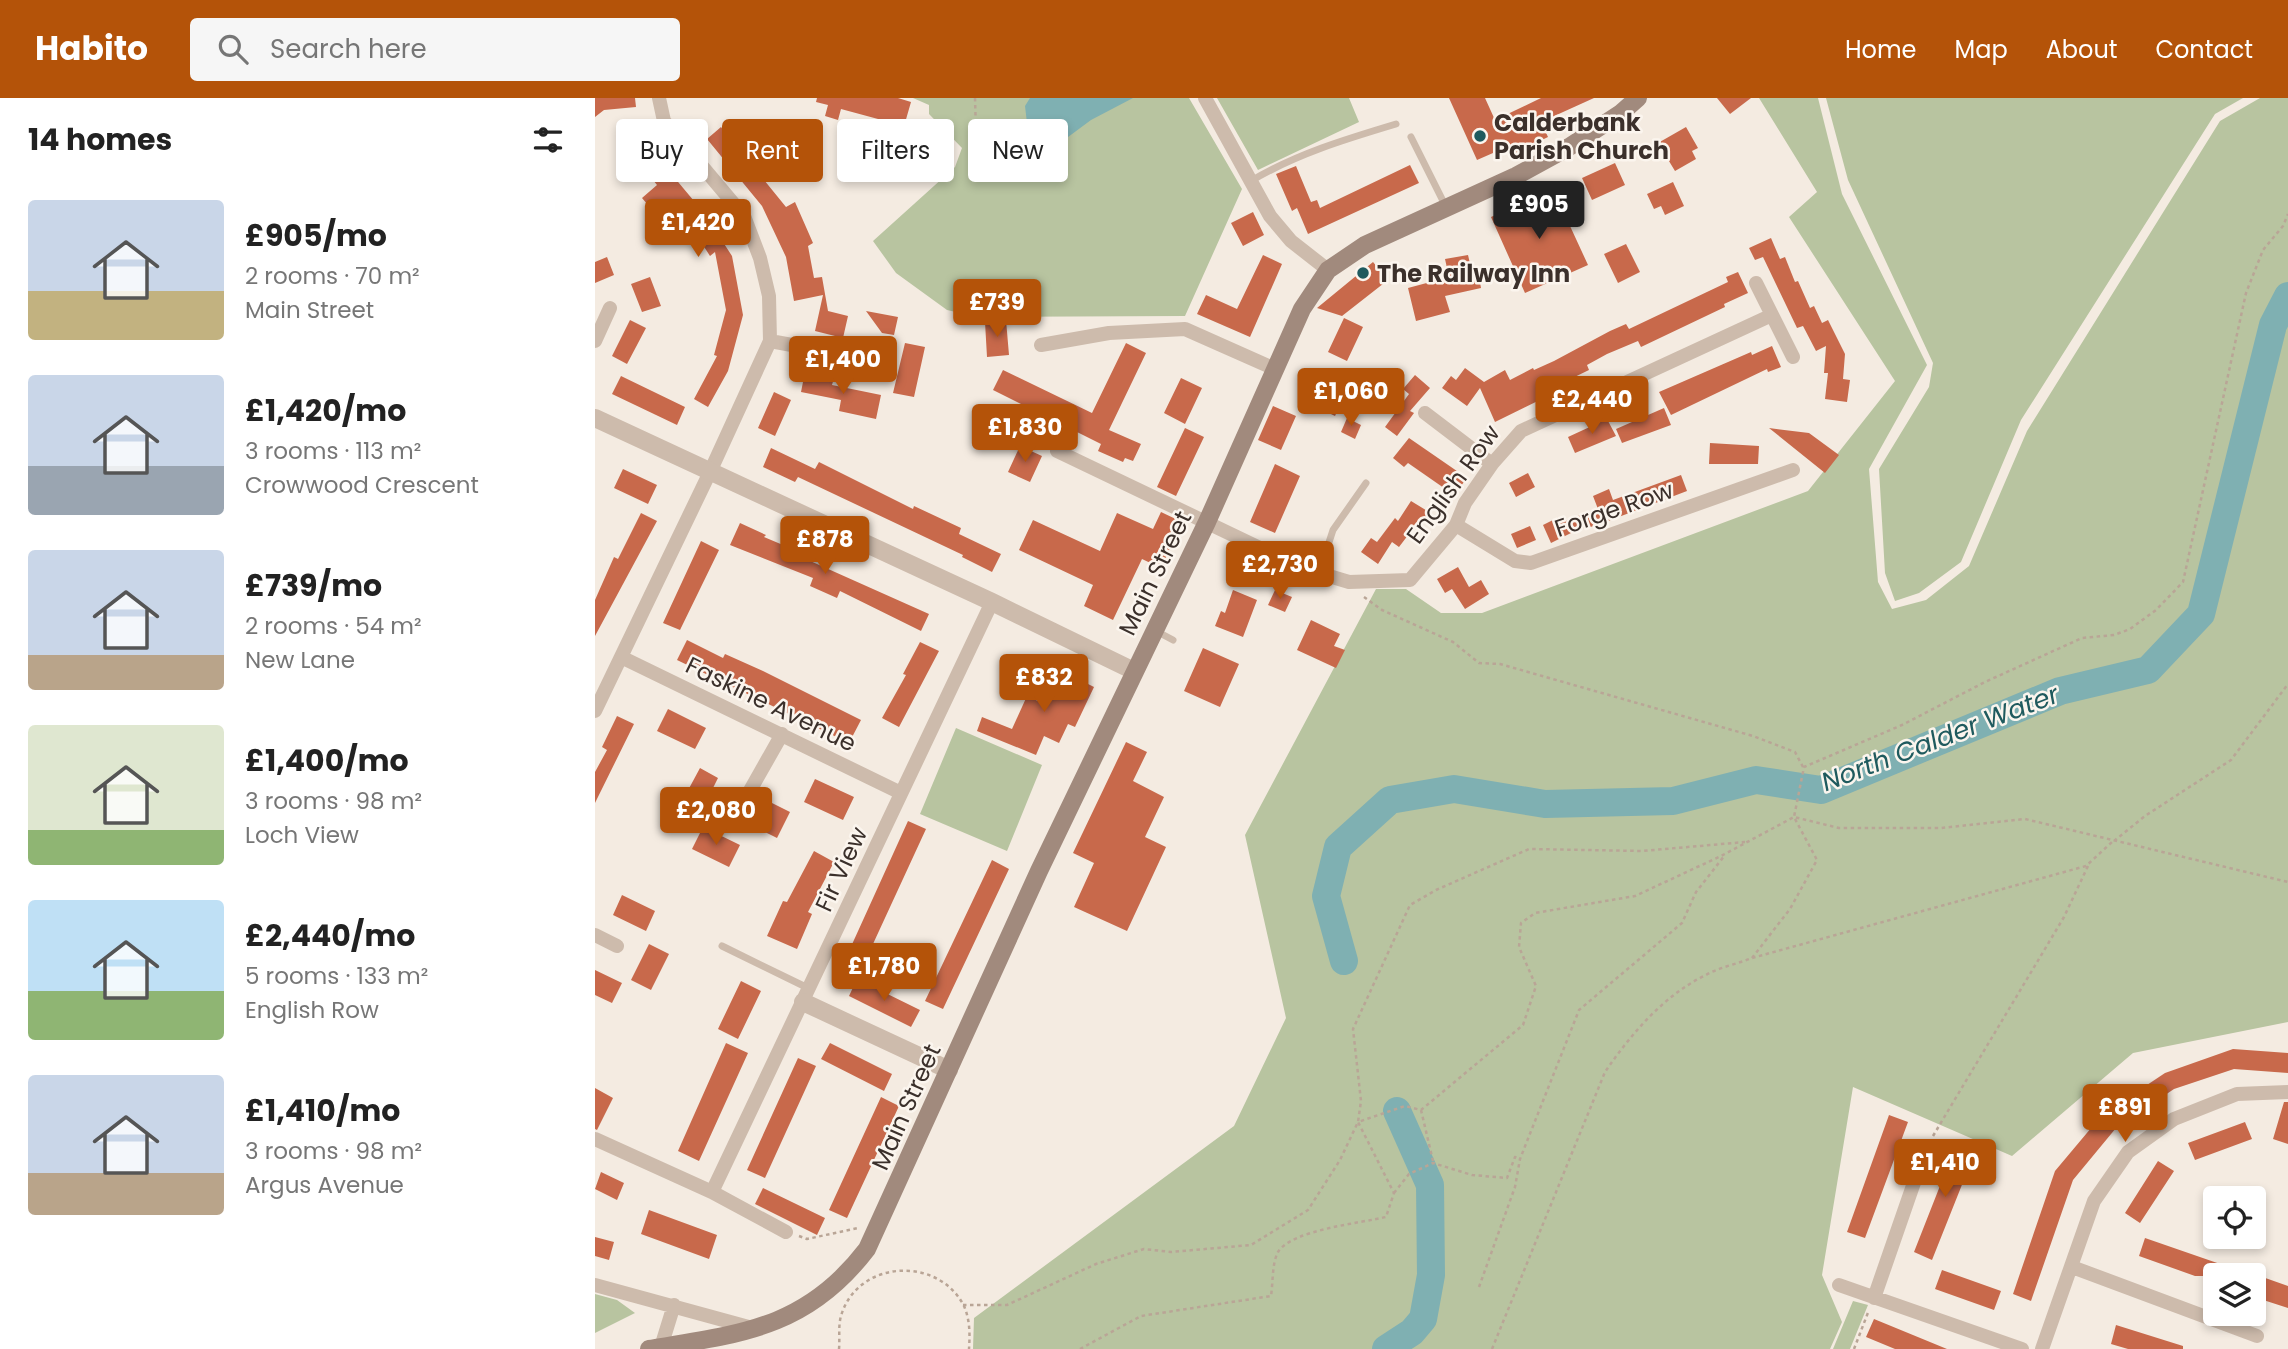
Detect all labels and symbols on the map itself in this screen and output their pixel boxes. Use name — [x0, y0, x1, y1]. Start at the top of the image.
place label: Calderbank Parish Church — [1494, 106, 1669, 167]
marker: Calderbank Parish Church — [1472, 128, 1488, 144]
pin: £905 — [1498, 181, 1580, 241]
pin: £1,420 — [641, 200, 755, 259]
place label: The Railway Inn — [1377, 257, 1570, 290]
marker: The Railway Inn — [1355, 265, 1371, 281]
pin: £739 — [956, 280, 1038, 339]
pin: £1,400 — [786, 336, 900, 396]
pin: £1,060 — [1294, 368, 1408, 428]
pin: £2,440 — [1535, 376, 1649, 436]
pin: £1,830 — [968, 404, 1082, 464]
street label: English Row — [1399, 418, 1508, 550]
street label: Forge Row — [1550, 473, 1678, 545]
street label: Main Street — [1111, 505, 1199, 641]
pin: £878 — [784, 517, 866, 576]
pin: £2,730 — [1223, 542, 1337, 601]
street label: Faskine Avenue — [680, 648, 862, 760]
pin: £832 — [1003, 654, 1085, 714]
water label: North Calder Water — [1816, 676, 2065, 800]
pin: £2,080 — [659, 788, 773, 847]
street label: Fir View — [807, 821, 875, 917]
pin: £1,780 — [827, 944, 941, 1003]
street label: Main Street — [864, 1039, 948, 1175]
pin: £891 — [2084, 1084, 2166, 1144]
pin: £1,410 — [1888, 1140, 2002, 1199]

